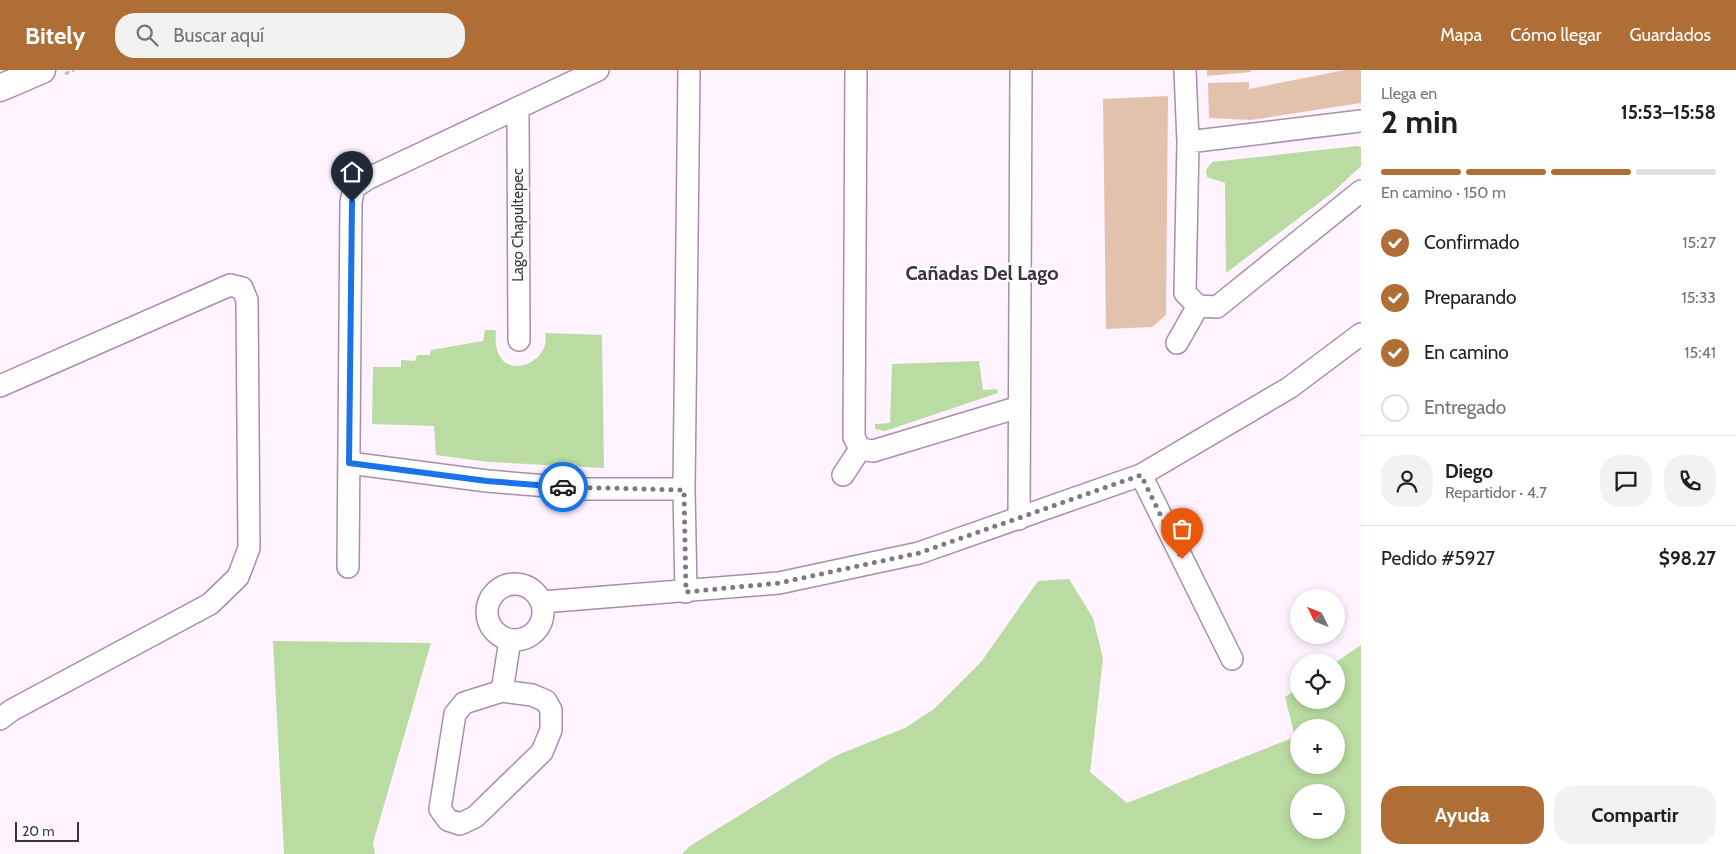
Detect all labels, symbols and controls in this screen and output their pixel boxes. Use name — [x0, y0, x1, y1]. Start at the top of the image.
search box — [115, 13, 465, 58]
text: Bitely — [25, 21, 85, 50]
icon: search — [133, 21, 161, 49]
text: Buscar aquí — [173, 24, 264, 47]
text: Mapa — [1440, 24, 1482, 46]
text: Cómo llegar — [1510, 24, 1602, 46]
text: Guardados — [1630, 24, 1711, 46]
text: Llega en — [1381, 84, 1437, 103]
text: 15:53–15:58 — [1621, 101, 1716, 124]
text: 2 min — [1381, 102, 1458, 141]
pin — [331, 151, 373, 202]
icon: home — [338, 158, 366, 186]
street label: Lago Chapultepec — [509, 168, 527, 282]
text: En camino · 150 m — [1381, 183, 1506, 202]
icon: check — [1381, 229, 1409, 257]
text: Confirmado — [1424, 231, 1520, 254]
text: 15:27 — [1682, 233, 1716, 252]
district label: Cañadas Del Lago — [905, 261, 1059, 285]
icon: check — [1381, 284, 1409, 312]
text: Preparando — [1424, 286, 1517, 309]
text: 15:33 — [1681, 288, 1716, 307]
icon: check — [1381, 339, 1409, 367]
text: En camino — [1424, 341, 1509, 364]
text: 15:41 — [1684, 343, 1716, 362]
text: Entregado — [1424, 396, 1506, 419]
button: person — [1381, 455, 1433, 507]
button: chat — [1600, 455, 1652, 507]
button: phone — [1664, 455, 1716, 507]
text: Diego — [1445, 460, 1493, 483]
courier — [538, 462, 588, 512]
icon: car — [549, 473, 577, 501]
text: Repartidor · 4.7 — [1445, 483, 1547, 502]
pin — [1161, 508, 1203, 559]
icon: bag — [1168, 515, 1196, 543]
text: Pedido #5927 — [1381, 547, 1495, 570]
text: $98.27 — [1659, 547, 1716, 570]
north arrow — [1290, 589, 1345, 644]
map controls — [1290, 589, 1345, 839]
button: locate — [1290, 654, 1345, 709]
button: + — [1290, 719, 1345, 774]
button: − — [1290, 784, 1345, 839]
button: Ayuda — [1381, 786, 1544, 844]
button: Compartir — [1554, 786, 1716, 844]
scale bar — [15, 819, 79, 842]
text: 20 m — [22, 822, 55, 840]

